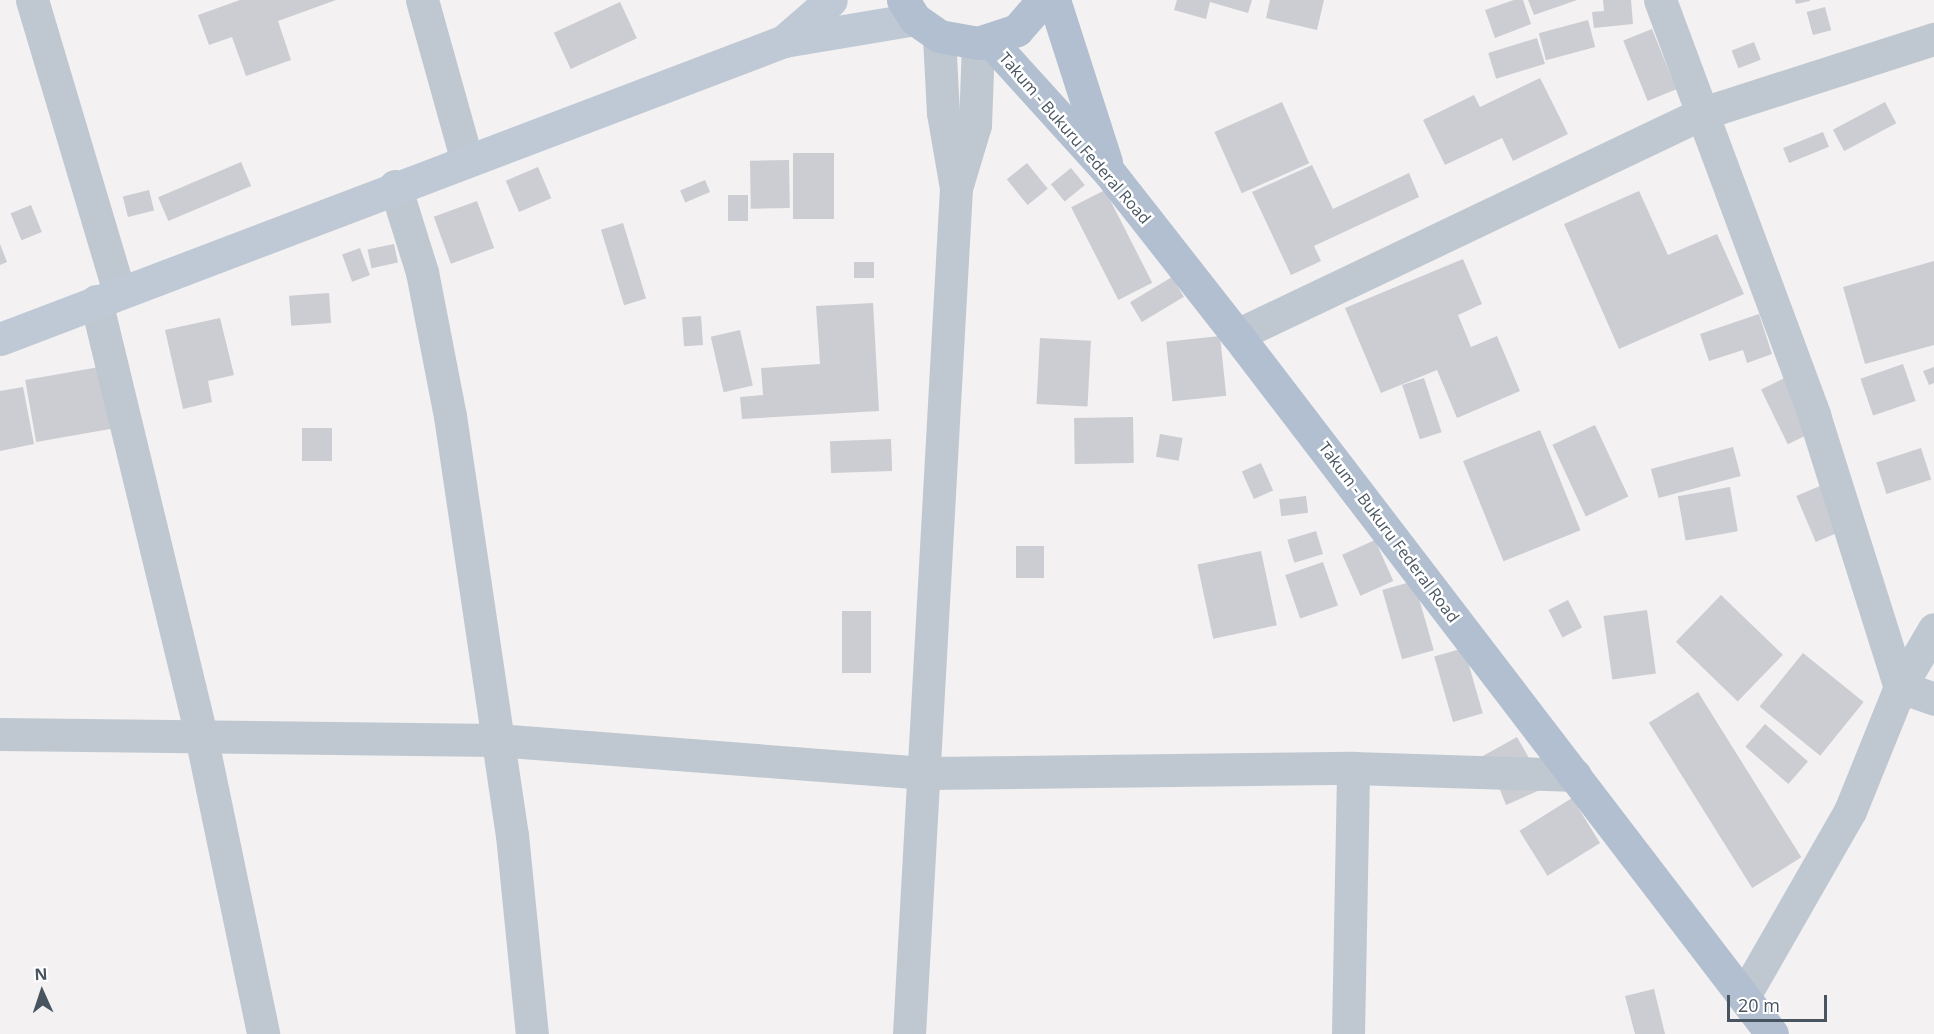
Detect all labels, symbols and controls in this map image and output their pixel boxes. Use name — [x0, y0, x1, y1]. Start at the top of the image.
street label: Takum - Bukuru Federal Road — [995, 48, 1155, 228]
street label: Takum - Bukuru Federal Road — [1315, 438, 1463, 626]
north arrow — [12, 962, 72, 1022]
text: N — [34, 963, 48, 985]
scale bar — [1730, 983, 1830, 1021]
text: 20 m — [1738, 993, 1780, 1017]

